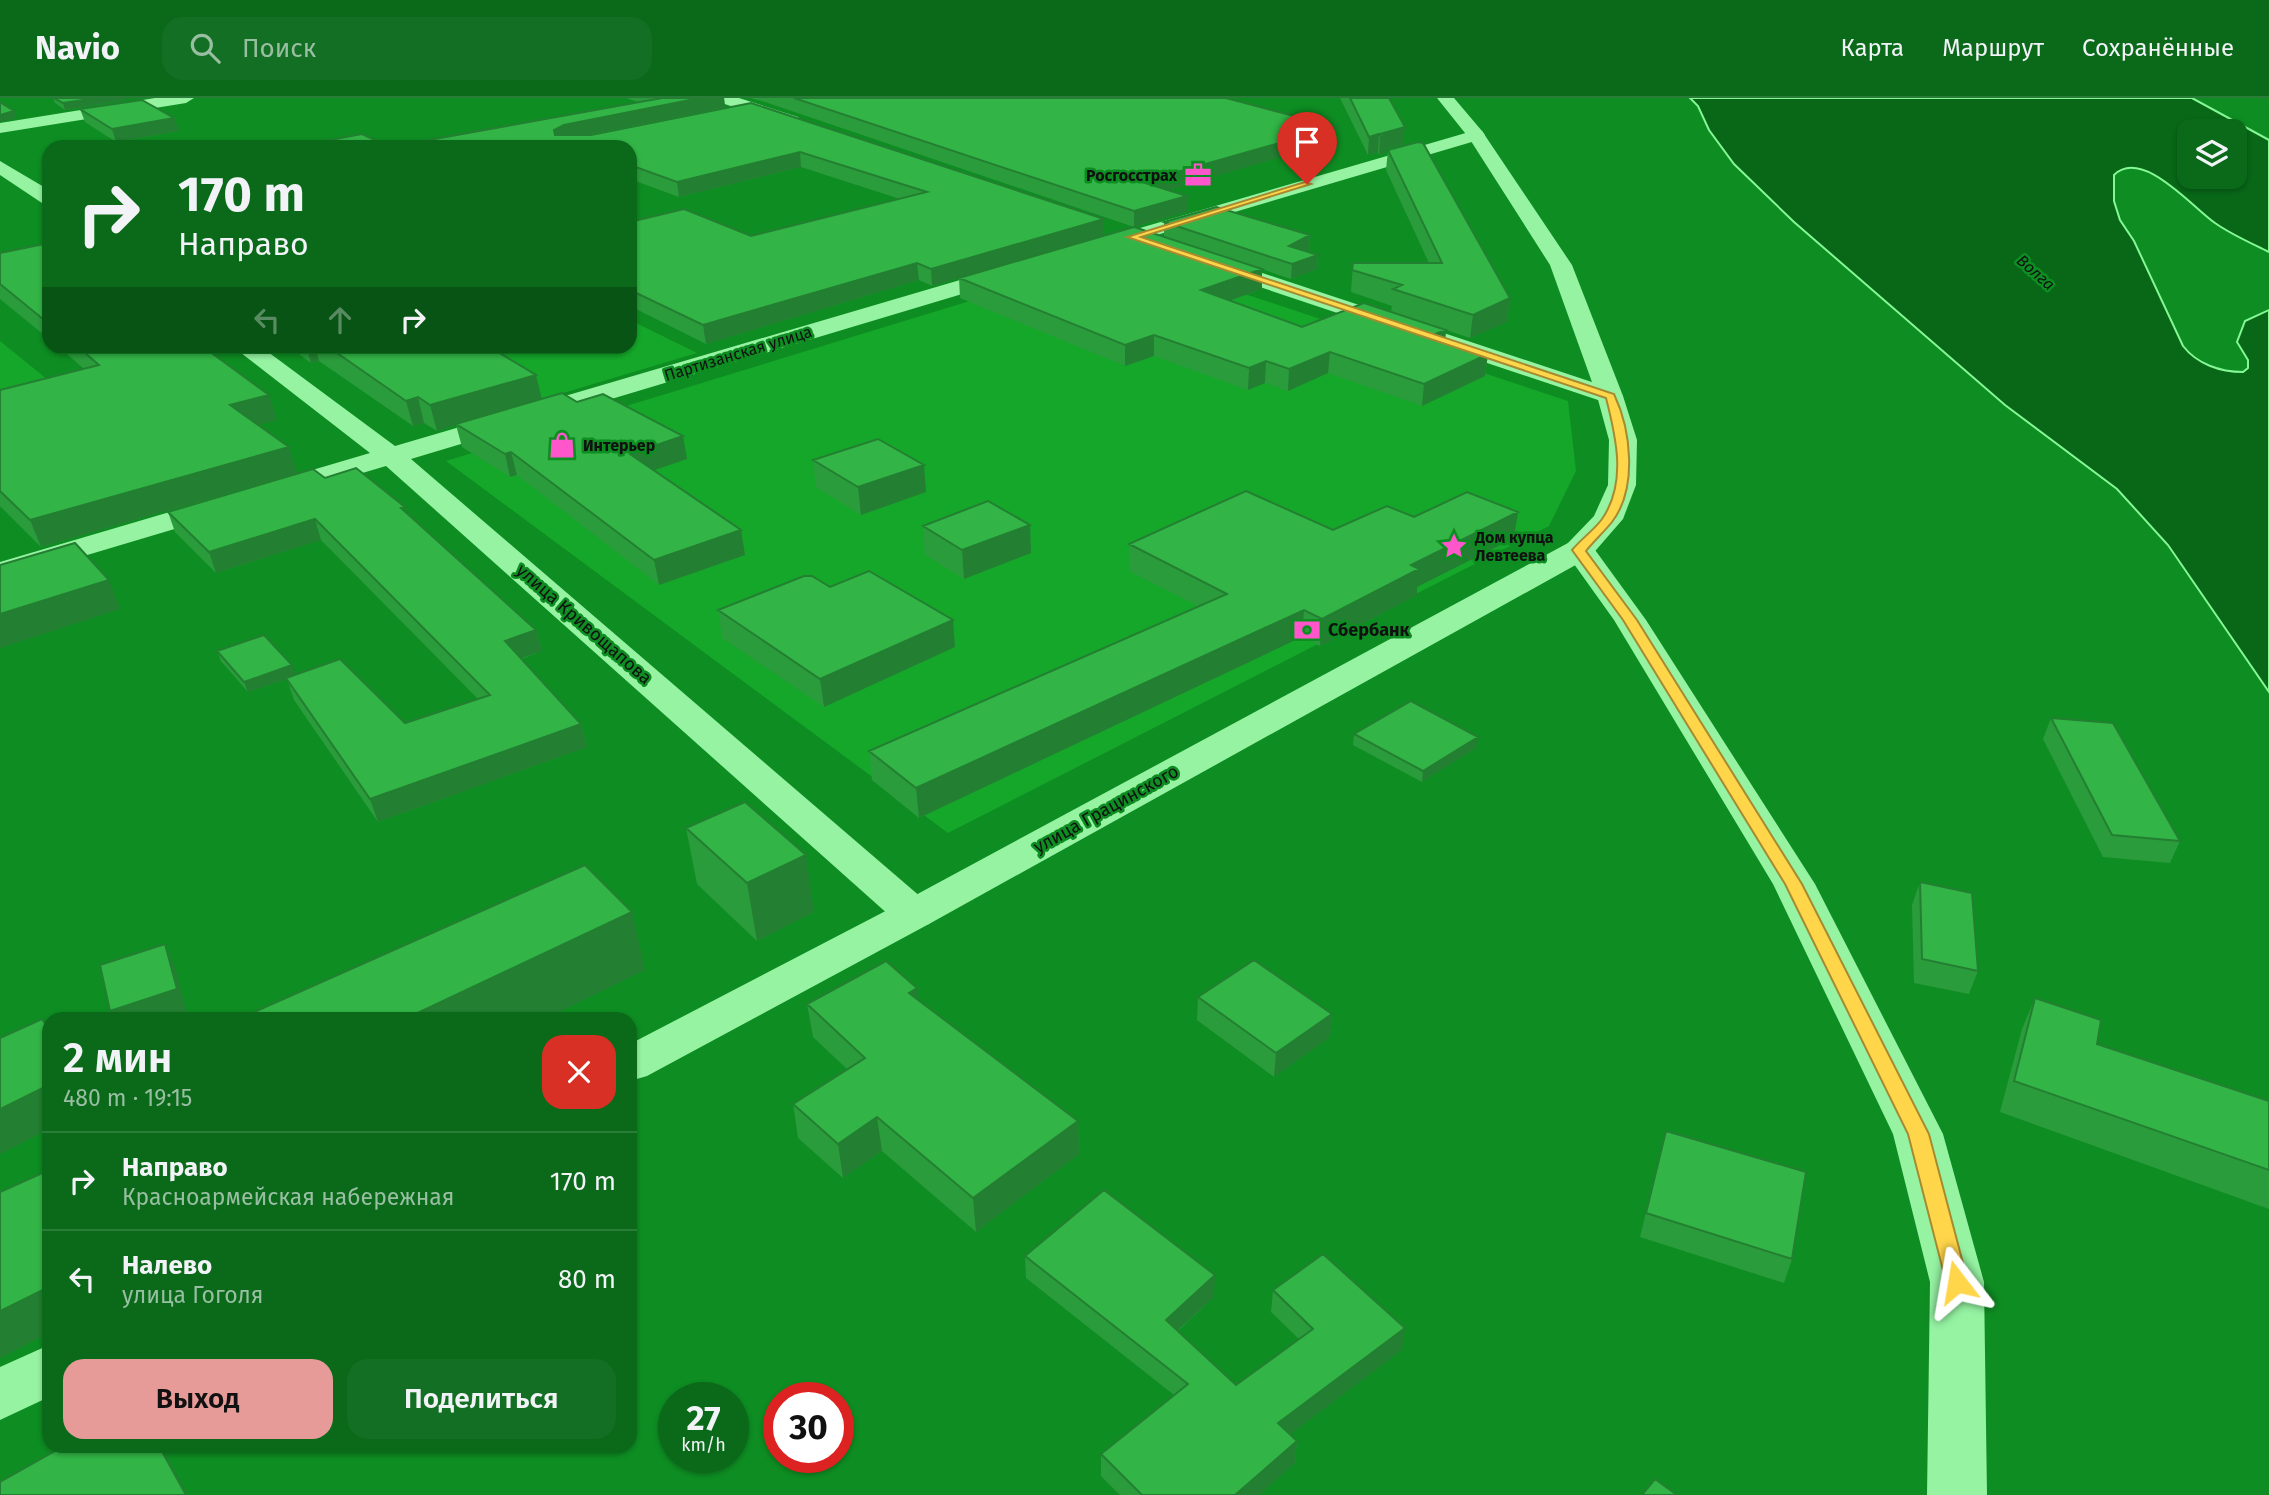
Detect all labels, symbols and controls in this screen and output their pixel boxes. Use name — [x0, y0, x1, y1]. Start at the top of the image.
search box — [162, 17, 652, 80]
text: Navio — [35, 28, 120, 68]
icon: search — [186, 29, 224, 67]
text: Поиск — [242, 33, 316, 64]
text: Карта — [1841, 34, 1904, 62]
text: Маршрут — [1942, 34, 2044, 62]
text: Сохранённые — [2082, 34, 2234, 62]
pin — [1277, 112, 1337, 184]
map controls — [2177, 119, 2247, 189]
button: layers — [2177, 119, 2247, 189]
icon: arrive — [1288, 123, 1326, 161]
office icon: Росгосстрах — [1183, 160, 1213, 190]
text: 170 m — [178, 165, 305, 224]
place label: Росгосстрах — [1086, 166, 1178, 185]
icon: right — [63, 168, 154, 259]
text: Направо — [178, 225, 309, 263]
water label: Волга — [2013, 251, 2059, 294]
icon: left — [248, 301, 286, 339]
icon: ahead — [321, 301, 359, 339]
icon: right — [394, 301, 432, 339]
street label: Партизанская улица — [662, 322, 814, 385]
shop icon: Интерьер — [547, 430, 577, 460]
place label: Интерьер — [583, 436, 655, 455]
place label: Дом купца Левтеева — [1474, 528, 1554, 565]
place icon: Дом купца Левтеева — [1439, 531, 1469, 561]
street label: улица Кривощапова — [512, 559, 656, 689]
bank icon: Сбербанк — [1292, 615, 1322, 645]
place label: Сбербанк — [1328, 619, 1410, 641]
street label: улица Грацинского — [1030, 760, 1182, 858]
text: 2 мин — [63, 1033, 173, 1083]
button: close — [542, 1035, 616, 1109]
text: 480 m · 19:15 — [63, 1084, 192, 1112]
text: Направо — [122, 1152, 228, 1183]
icon: right — [63, 1162, 101, 1200]
text: 170 m — [550, 1166, 616, 1197]
text: Красноармейская набережная — [122, 1183, 455, 1211]
position arrow — [1920, 1245, 1994, 1319]
text: Налево — [122, 1250, 212, 1281]
icon: left — [63, 1260, 101, 1298]
text: 80 m — [558, 1264, 616, 1295]
text: улица Гоголя — [122, 1281, 263, 1309]
button: Выход — [63, 1359, 333, 1439]
button: Поделиться — [347, 1359, 616, 1439]
speed limit sign: 30 — [763, 1382, 854, 1473]
text: 27 — [686, 1397, 721, 1439]
text: km/h — [681, 1434, 726, 1456]

